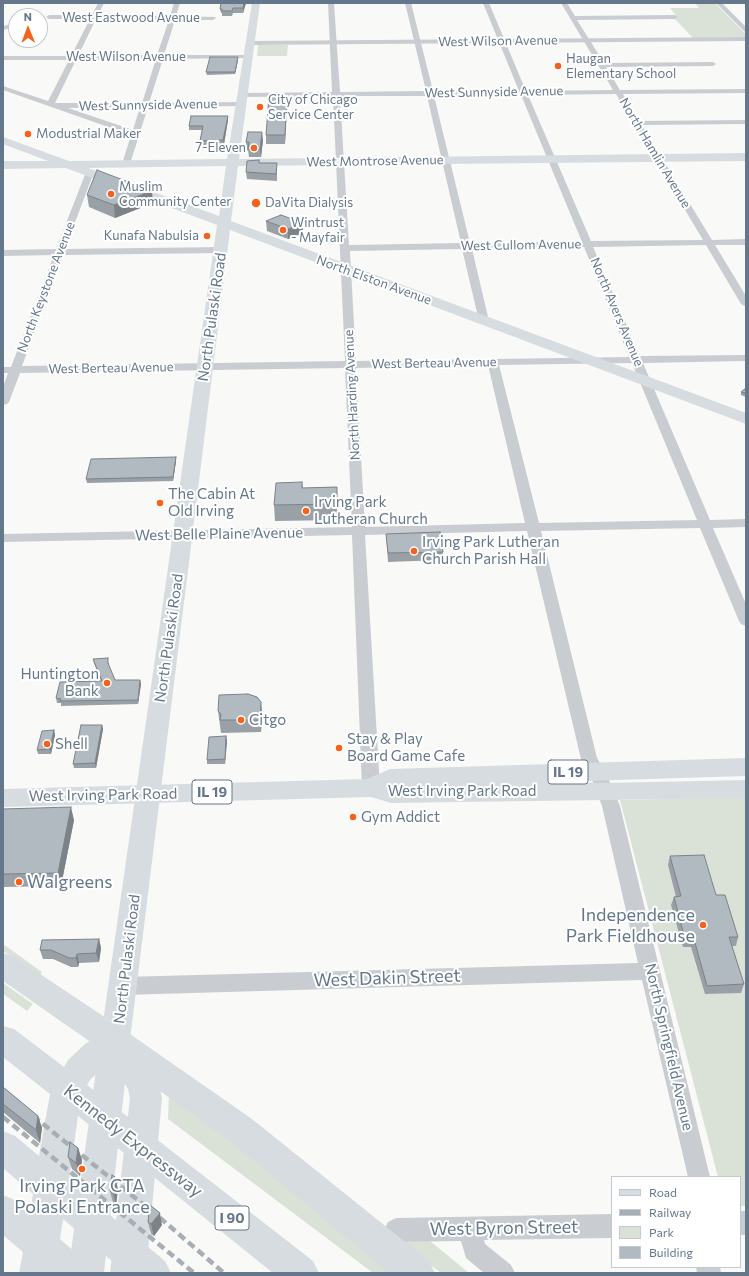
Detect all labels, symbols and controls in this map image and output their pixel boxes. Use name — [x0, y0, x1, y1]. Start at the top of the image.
north arrow — [8, 8, 48, 48]
text: N — [24, 10, 32, 23]
street label: West Eastwood Avenue — [62, 10, 200, 26]
street label: West Wilson Avenue — [438, 32, 558, 50]
street label: West Wilson Avenue — [66, 49, 186, 65]
place label: Haugan Elementary School — [566, 51, 676, 82]
marker: Haugan Elementary School — [553, 61, 563, 71]
street label: West Sunnyside Avenue — [425, 83, 563, 101]
place label: City of Chicago Service Center — [268, 92, 358, 123]
street label: North Hamlin Avenue — [616, 95, 694, 211]
street label: West Sunnyside Avenue — [79, 96, 217, 114]
marker: City of Chicago Service Center — [255, 102, 265, 112]
place label: Modustrial Maker — [36, 126, 141, 142]
marker: Modustrial Maker — [23, 129, 33, 139]
place label: 7-Eleven — [195, 140, 246, 156]
marker: 7-Eleven — [249, 143, 259, 153]
street label: West Montrose Avenue — [306, 152, 444, 170]
place label: Muslim Community Center — [119, 179, 231, 210]
marker: Muslim Community Center — [106, 189, 116, 199]
place label: DaVita Dialysis — [265, 195, 353, 211]
marker: DaVita Dialysis — [250, 197, 262, 209]
place label: Wintrust - Mayfair — [291, 215, 345, 246]
street label: North Keystone Avenue — [14, 219, 78, 355]
marker: Wintrust - Mayfair — [278, 225, 288, 235]
place label: Kunafa Nabulsia — [104, 228, 199, 244]
marker: Kunafa Nabulsia — [202, 231, 212, 241]
street label: West Cullom Avenue — [461, 236, 581, 254]
street label: North Pulaski Road — [194, 251, 230, 383]
street label: North Elston Avenue — [314, 252, 434, 308]
street label: North Avers Avenue — [587, 255, 647, 369]
street label: North Harding Avenue — [341, 329, 363, 461]
street label: West Berteau Avenue — [371, 354, 497, 372]
street label: West Berteau Avenue — [48, 359, 174, 377]
place label: The Cabin At Old Irving — [168, 485, 255, 520]
place label: Irving Park Lutheran Church — [314, 493, 428, 528]
marker: The Cabin At Old Irving — [155, 498, 165, 508]
marker: Irving Park Lutheran Church — [301, 506, 311, 516]
street label: West Belle Plaine Avenue — [135, 524, 303, 544]
place label: Irving Park Lutheran Church Parish Hall — [422, 533, 559, 568]
marker: Irving Park Lutheran Church Parish Hall — [409, 546, 419, 556]
street label: North Pulaski Road — [151, 572, 187, 704]
place label: Huntington Bank — [20, 665, 99, 700]
marker: Huntington Bank — [102, 678, 112, 688]
place label: Citgo — [249, 711, 286, 729]
marker: Citgo — [236, 715, 246, 725]
place label: Stay & Play Board Game Cafe — [347, 730, 465, 765]
place label: Shell — [55, 735, 88, 753]
marker: Shell — [42, 739, 52, 749]
marker: Stay & Play Board Game Cafe — [334, 743, 344, 753]
road number: IL 19 — [548, 760, 588, 784]
road number: IL 19 — [192, 780, 232, 804]
street label: West Irving Park Road — [388, 782, 536, 800]
street label: West Irving Park Road — [29, 785, 177, 805]
place label: Gym Addict — [361, 808, 440, 826]
marker: Gym Addict — [348, 812, 358, 822]
place label: Walgreens — [27, 871, 113, 893]
marker: Walgreens — [14, 877, 24, 887]
street label: North Pulaski Road — [110, 893, 144, 1025]
place label: Independence Park Fieldhouse — [566, 904, 695, 946]
marker: Independence Park Fieldhouse — [698, 920, 708, 930]
street label: North Springfield Avenue — [641, 962, 697, 1132]
street label: West Dakin Street — [313, 965, 461, 991]
street label: Kennedy Expressway — [59, 1080, 207, 1202]
marker: Irving Park CTA Polaski Entrance — [77, 1164, 87, 1174]
place label: Irving Park CTA Polaski Entrance — [14, 1175, 150, 1218]
legend — [611, 1176, 741, 1268]
text: Road — [649, 1185, 677, 1199]
text: Railway — [649, 1205, 691, 1219]
road number: I 90 — [215, 1206, 249, 1230]
street label: West Byron Street — [429, 1216, 579, 1240]
text: Park — [649, 1225, 674, 1239]
text: Building — [649, 1245, 693, 1259]

